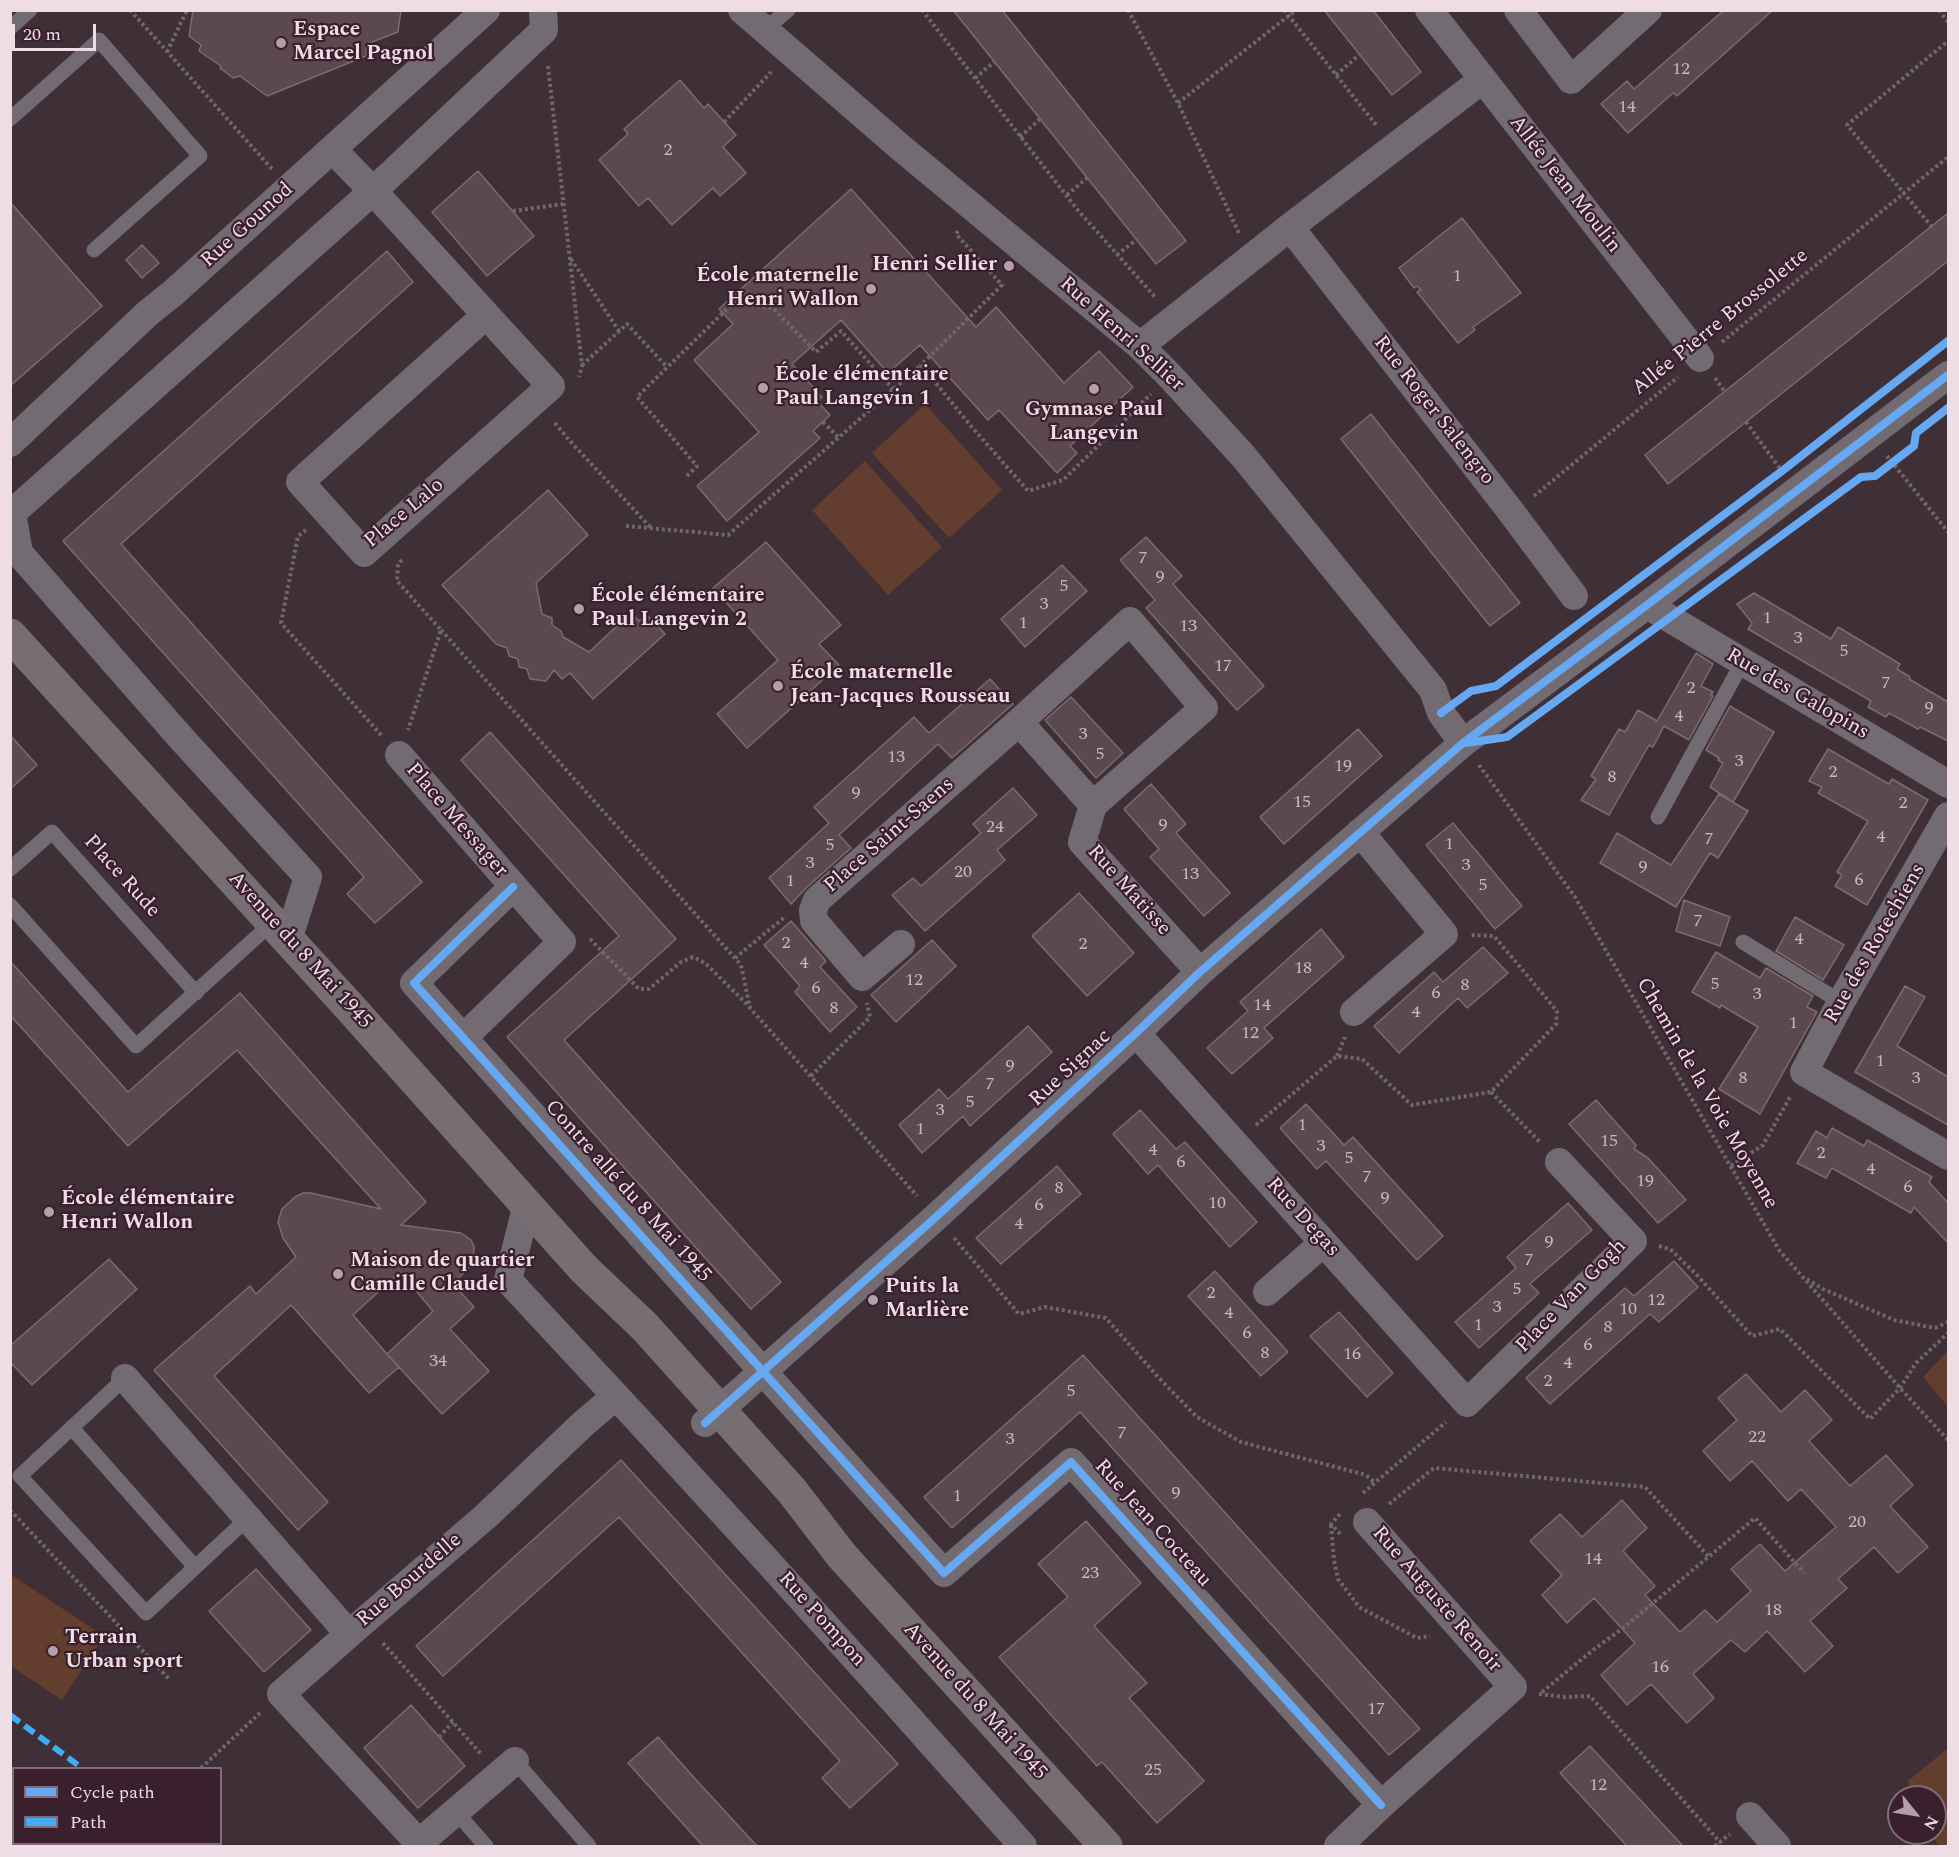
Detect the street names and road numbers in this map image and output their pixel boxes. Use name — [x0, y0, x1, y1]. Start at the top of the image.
street label: Allée Jean Moulin — [1503, 111, 1625, 259]
street label: Rue Gounod — [197, 178, 299, 274]
street label: Allée Pierre Brossolette — [1628, 244, 1814, 402]
street label: Rue Henri Sellier — [1053, 272, 1189, 398]
street label: Rue Roger Salengro — [1367, 331, 1499, 491]
street label: Place Lalo — [360, 473, 450, 555]
street label: Rue des Galopins — [1721, 644, 1873, 746]
street label: Place Messager — [399, 759, 513, 883]
street label: Place Saint-Saens — [820, 773, 960, 899]
street label: Place Rude — [77, 830, 165, 924]
street label: Rue Matisse — [1081, 840, 1175, 942]
street label: Rue des Rotechiens — [1820, 860, 1932, 1028]
street label: Avenue du 8 Mai 1945 — [222, 867, 376, 1035]
street label: Chemin de la Voie Moyenne — [1629, 974, 1783, 1214]
street label: Rue Signac — [1025, 1025, 1117, 1113]
street label: Contre allé du 8 Mai 1945 — [538, 1096, 716, 1288]
street label: Rue Degas — [1260, 1173, 1344, 1263]
street label: Place Van Gogh — [1511, 1235, 1633, 1359]
street label: Rue Jean Cocteau — [1088, 1455, 1216, 1593]
street label: Rue Auguste Renoir — [1366, 1522, 1506, 1678]
street label: Rue Bourdelle — [352, 1529, 468, 1633]
street label: Rue Pompon — [772, 1567, 870, 1673]
street label: Avenue du 8 Mai 1945 — [897, 1618, 1051, 1786]

